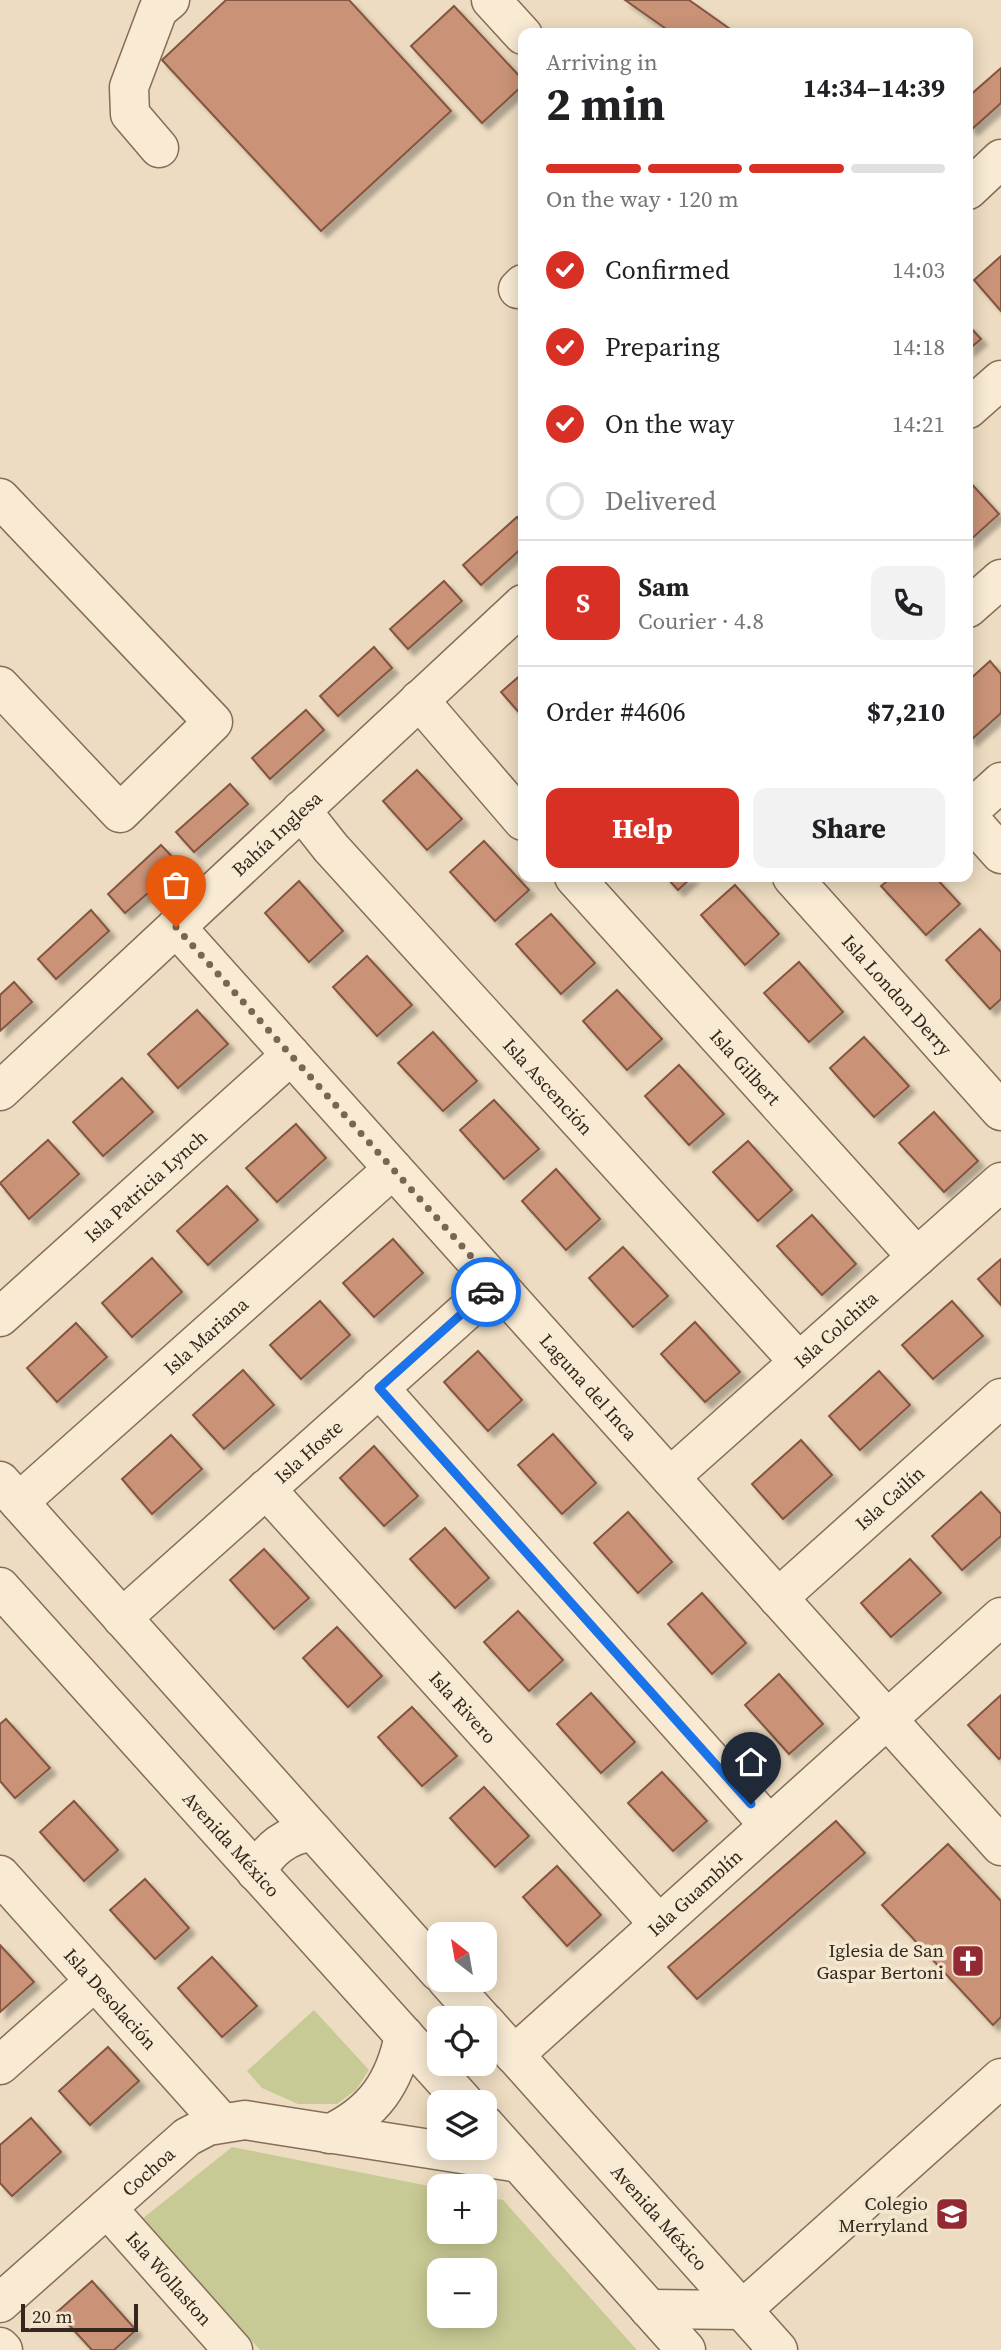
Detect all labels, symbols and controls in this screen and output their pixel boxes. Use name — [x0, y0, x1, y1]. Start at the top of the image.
text: Arriving in — [546, 46, 658, 78]
text: 14:34–14:39 — [803, 70, 945, 106]
text: 2 min — [546, 72, 665, 135]
text: On the way · 120 m — [546, 183, 739, 215]
icon: check — [546, 251, 584, 289]
text: Confirmed — [605, 252, 730, 288]
text: 14:03 — [892, 254, 945, 286]
icon: check — [546, 328, 584, 366]
text: Preparing — [605, 329, 720, 365]
text: 14:18 — [892, 331, 945, 363]
icon: check — [546, 405, 584, 443]
text: On the way — [605, 406, 734, 442]
text: 14:21 — [892, 408, 945, 440]
text: Delivered — [605, 483, 716, 519]
button: phone — [871, 566, 945, 640]
text: Sam — [638, 569, 689, 605]
text: S — [576, 585, 590, 621]
text: Courier · 4.8 — [638, 605, 764, 637]
text: Order #4606 — [546, 694, 686, 730]
text: $7,210 — [867, 694, 945, 730]
street label: Bahía Inglesa — [226, 785, 328, 882]
button: Help — [546, 788, 739, 868]
button: Share — [753, 788, 945, 868]
pin — [146, 855, 206, 927]
icon: bag — [157, 866, 195, 904]
street label: Isla London Derry — [836, 929, 958, 1061]
street label: Isla Gilbert — [704, 1023, 787, 1111]
street label: Isla Ascención — [497, 1032, 599, 1141]
street label: Isla Patricia Lynch — [79, 1124, 213, 1248]
courier — [451, 1257, 521, 1327]
icon: car — [467, 1273, 505, 1311]
street label: Isla Colchita — [788, 1285, 884, 1374]
street label: Isla Mariana — [158, 1291, 254, 1380]
street label: Laguna del Inca — [534, 1328, 644, 1446]
street label: Isla Hoste — [269, 1414, 348, 1489]
street label: Isla Cailín — [850, 1460, 930, 1536]
street label: Isla Rivero — [424, 1665, 503, 1749]
pin — [721, 1732, 781, 1804]
icon: home — [732, 1743, 770, 1781]
street label: Avenida México — [177, 1786, 286, 1903]
street label: Isla Guamblín — [642, 1843, 748, 1942]
north arrow — [427, 1922, 497, 1992]
map controls — [427, 1922, 497, 2328]
place label: Iglesia de San Gaspar Bertoni — [816, 1937, 944, 1985]
street label: Isla Desolación — [58, 1942, 163, 2055]
church icon: Iglesia de San Gaspar Bertoni — [949, 1942, 987, 1980]
button: locate — [427, 2006, 497, 2076]
button: layers — [427, 2090, 497, 2160]
street label: Cochoa — [116, 2141, 181, 2202]
street label: Avenida México — [605, 2159, 714, 2276]
button: + — [427, 2174, 497, 2244]
place label: Colegio Merryland — [839, 2190, 928, 2238]
school or university icon: Colegio Merryland — [933, 2195, 971, 2233]
street label: Isla Wollaston — [120, 2225, 218, 2331]
button: − — [427, 2258, 497, 2328]
scale bar — [21, 2301, 138, 2333]
text: 20 m — [32, 2303, 73, 2329]

